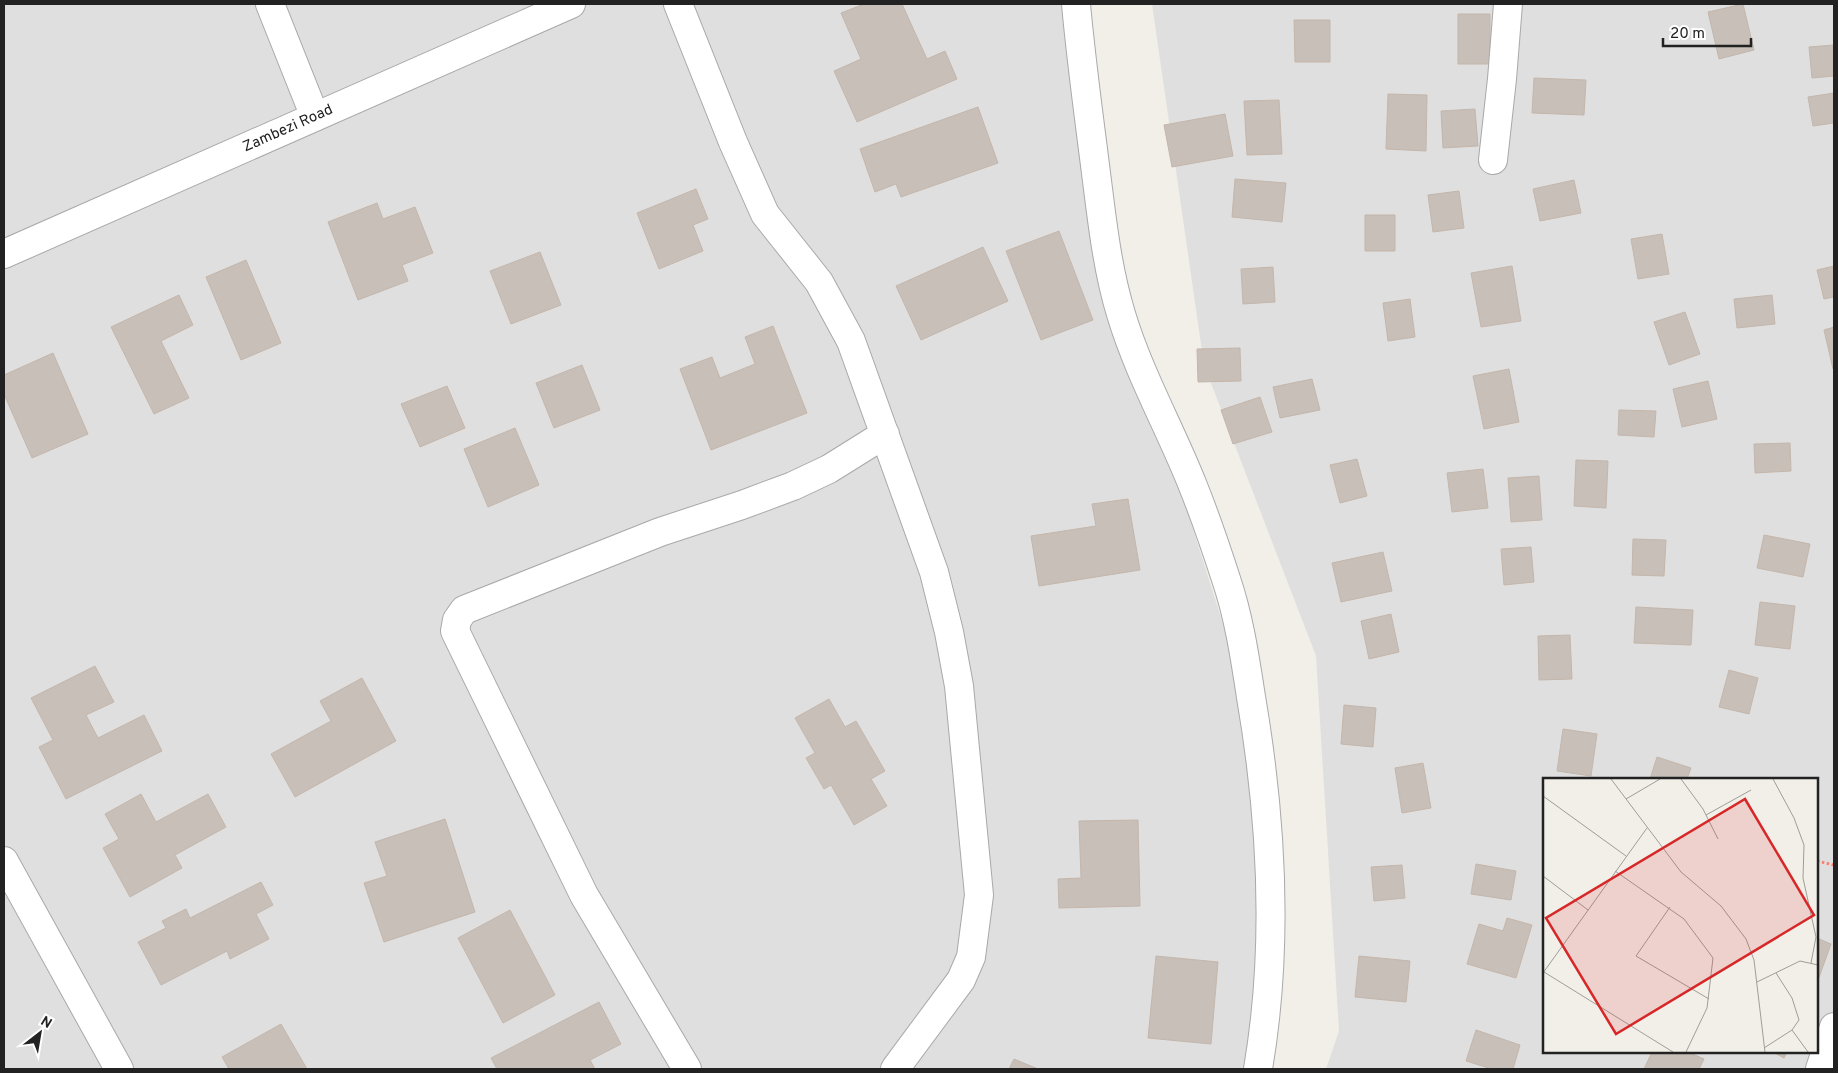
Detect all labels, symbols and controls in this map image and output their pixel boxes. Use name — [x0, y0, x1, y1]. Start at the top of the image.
scale bar — [1663, 15, 1750, 47]
text: 20 m — [1670, 25, 1705, 44]
street label: Zambezi Road — [240, 101, 336, 157]
inset map — [1543, 778, 1818, 1053]
north arrow — [15, 1008, 65, 1058]
text: N — [37, 1013, 55, 1033]

